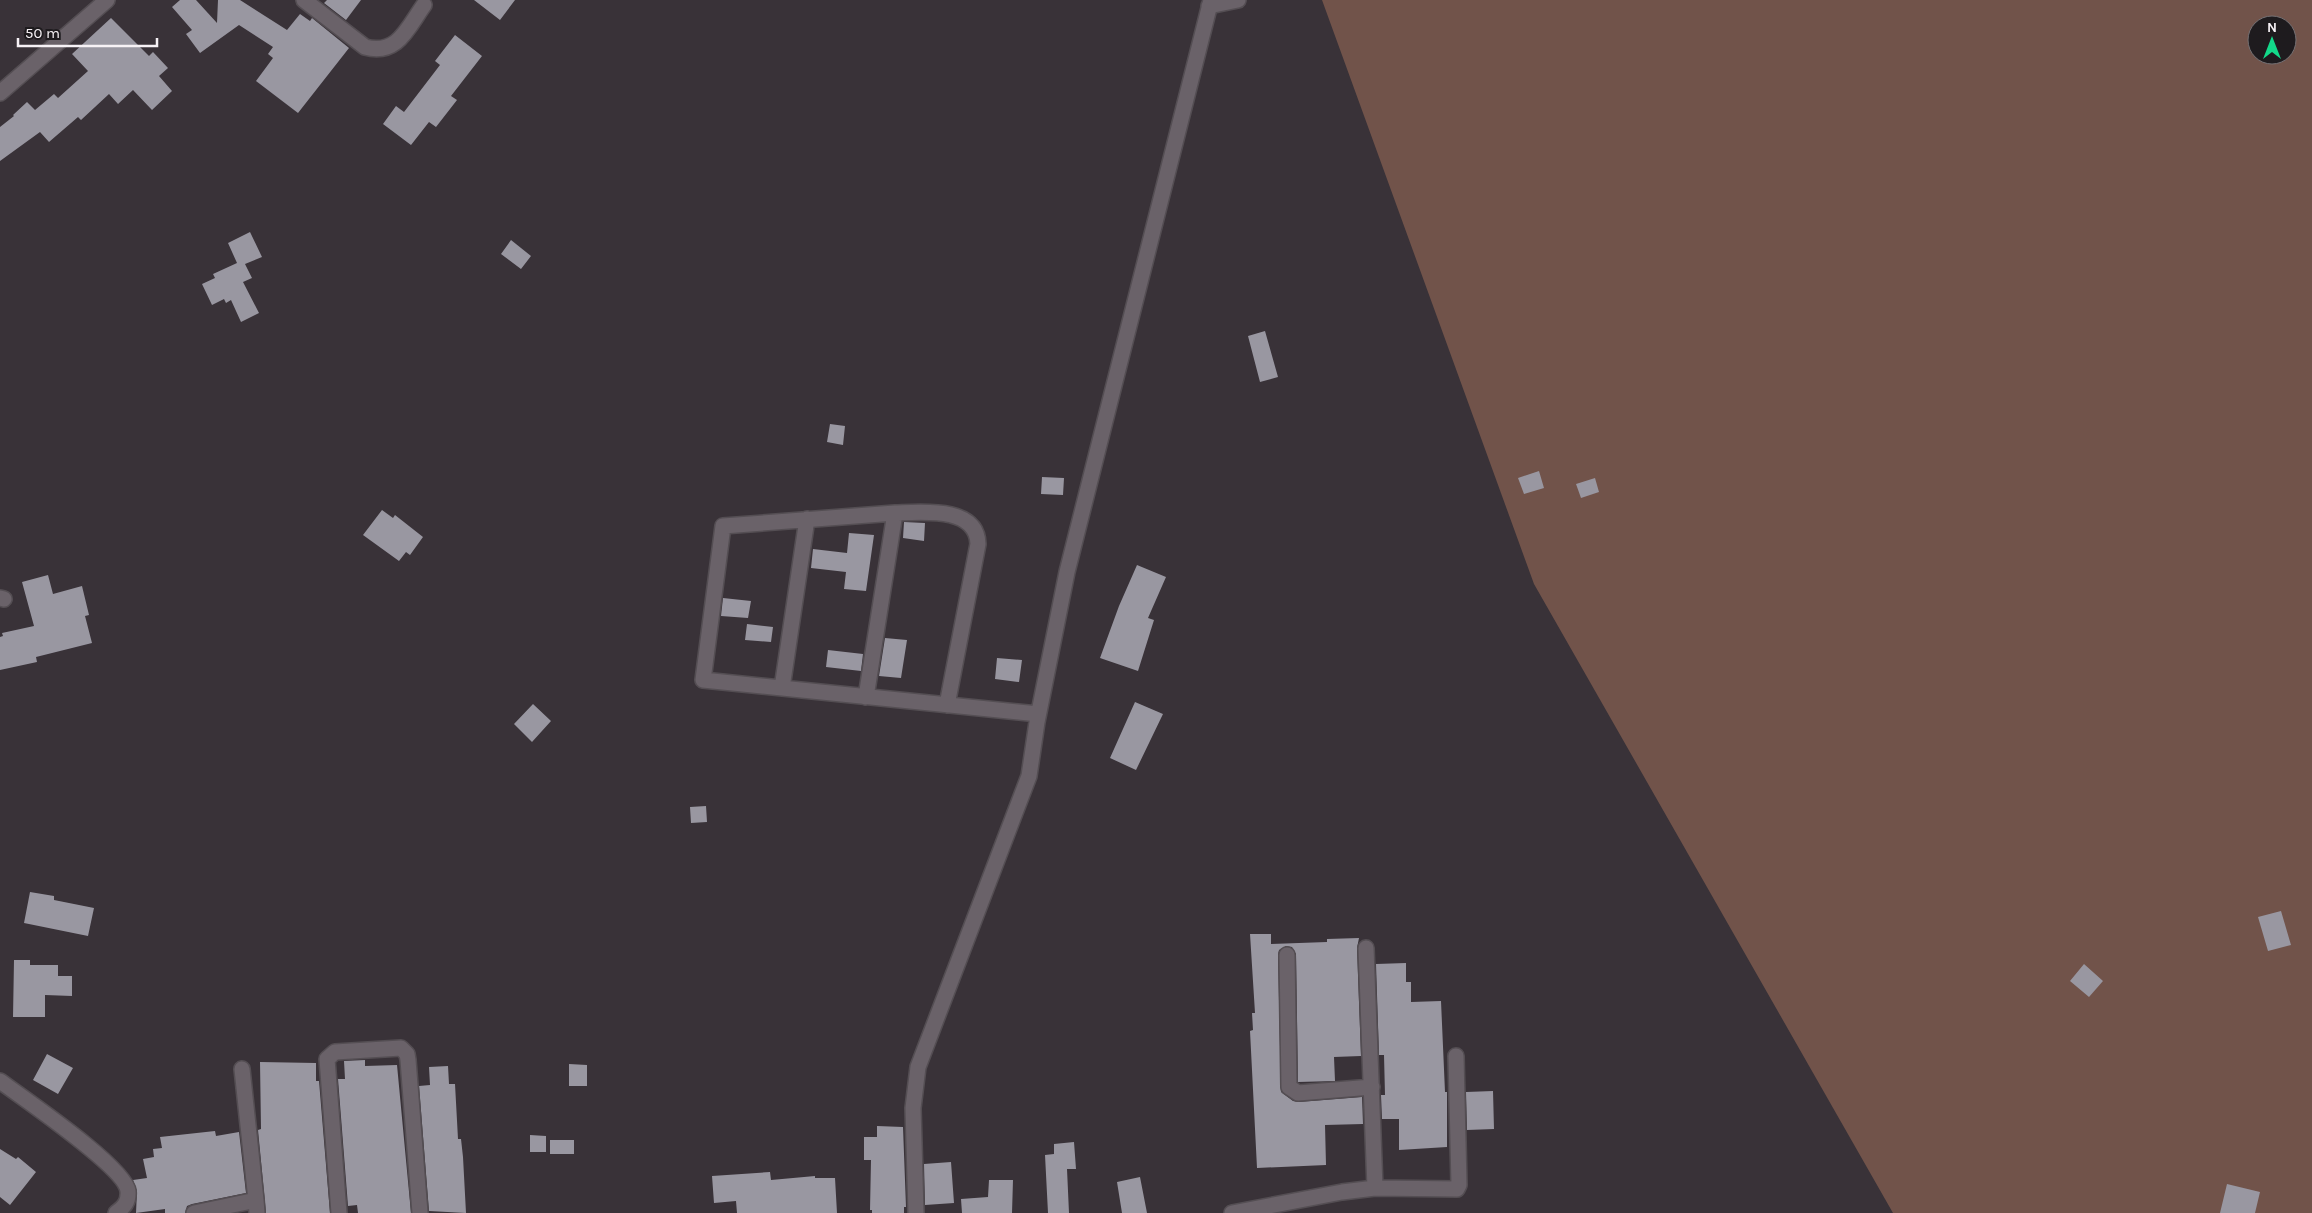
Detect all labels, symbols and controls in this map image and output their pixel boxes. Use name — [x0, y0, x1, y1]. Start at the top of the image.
scale bar — [18, 15, 156, 47]
north arrow — [2247, 15, 2297, 65]
text: N — [2267, 19, 2277, 36]
text: 50 m — [25, 24, 60, 42]

